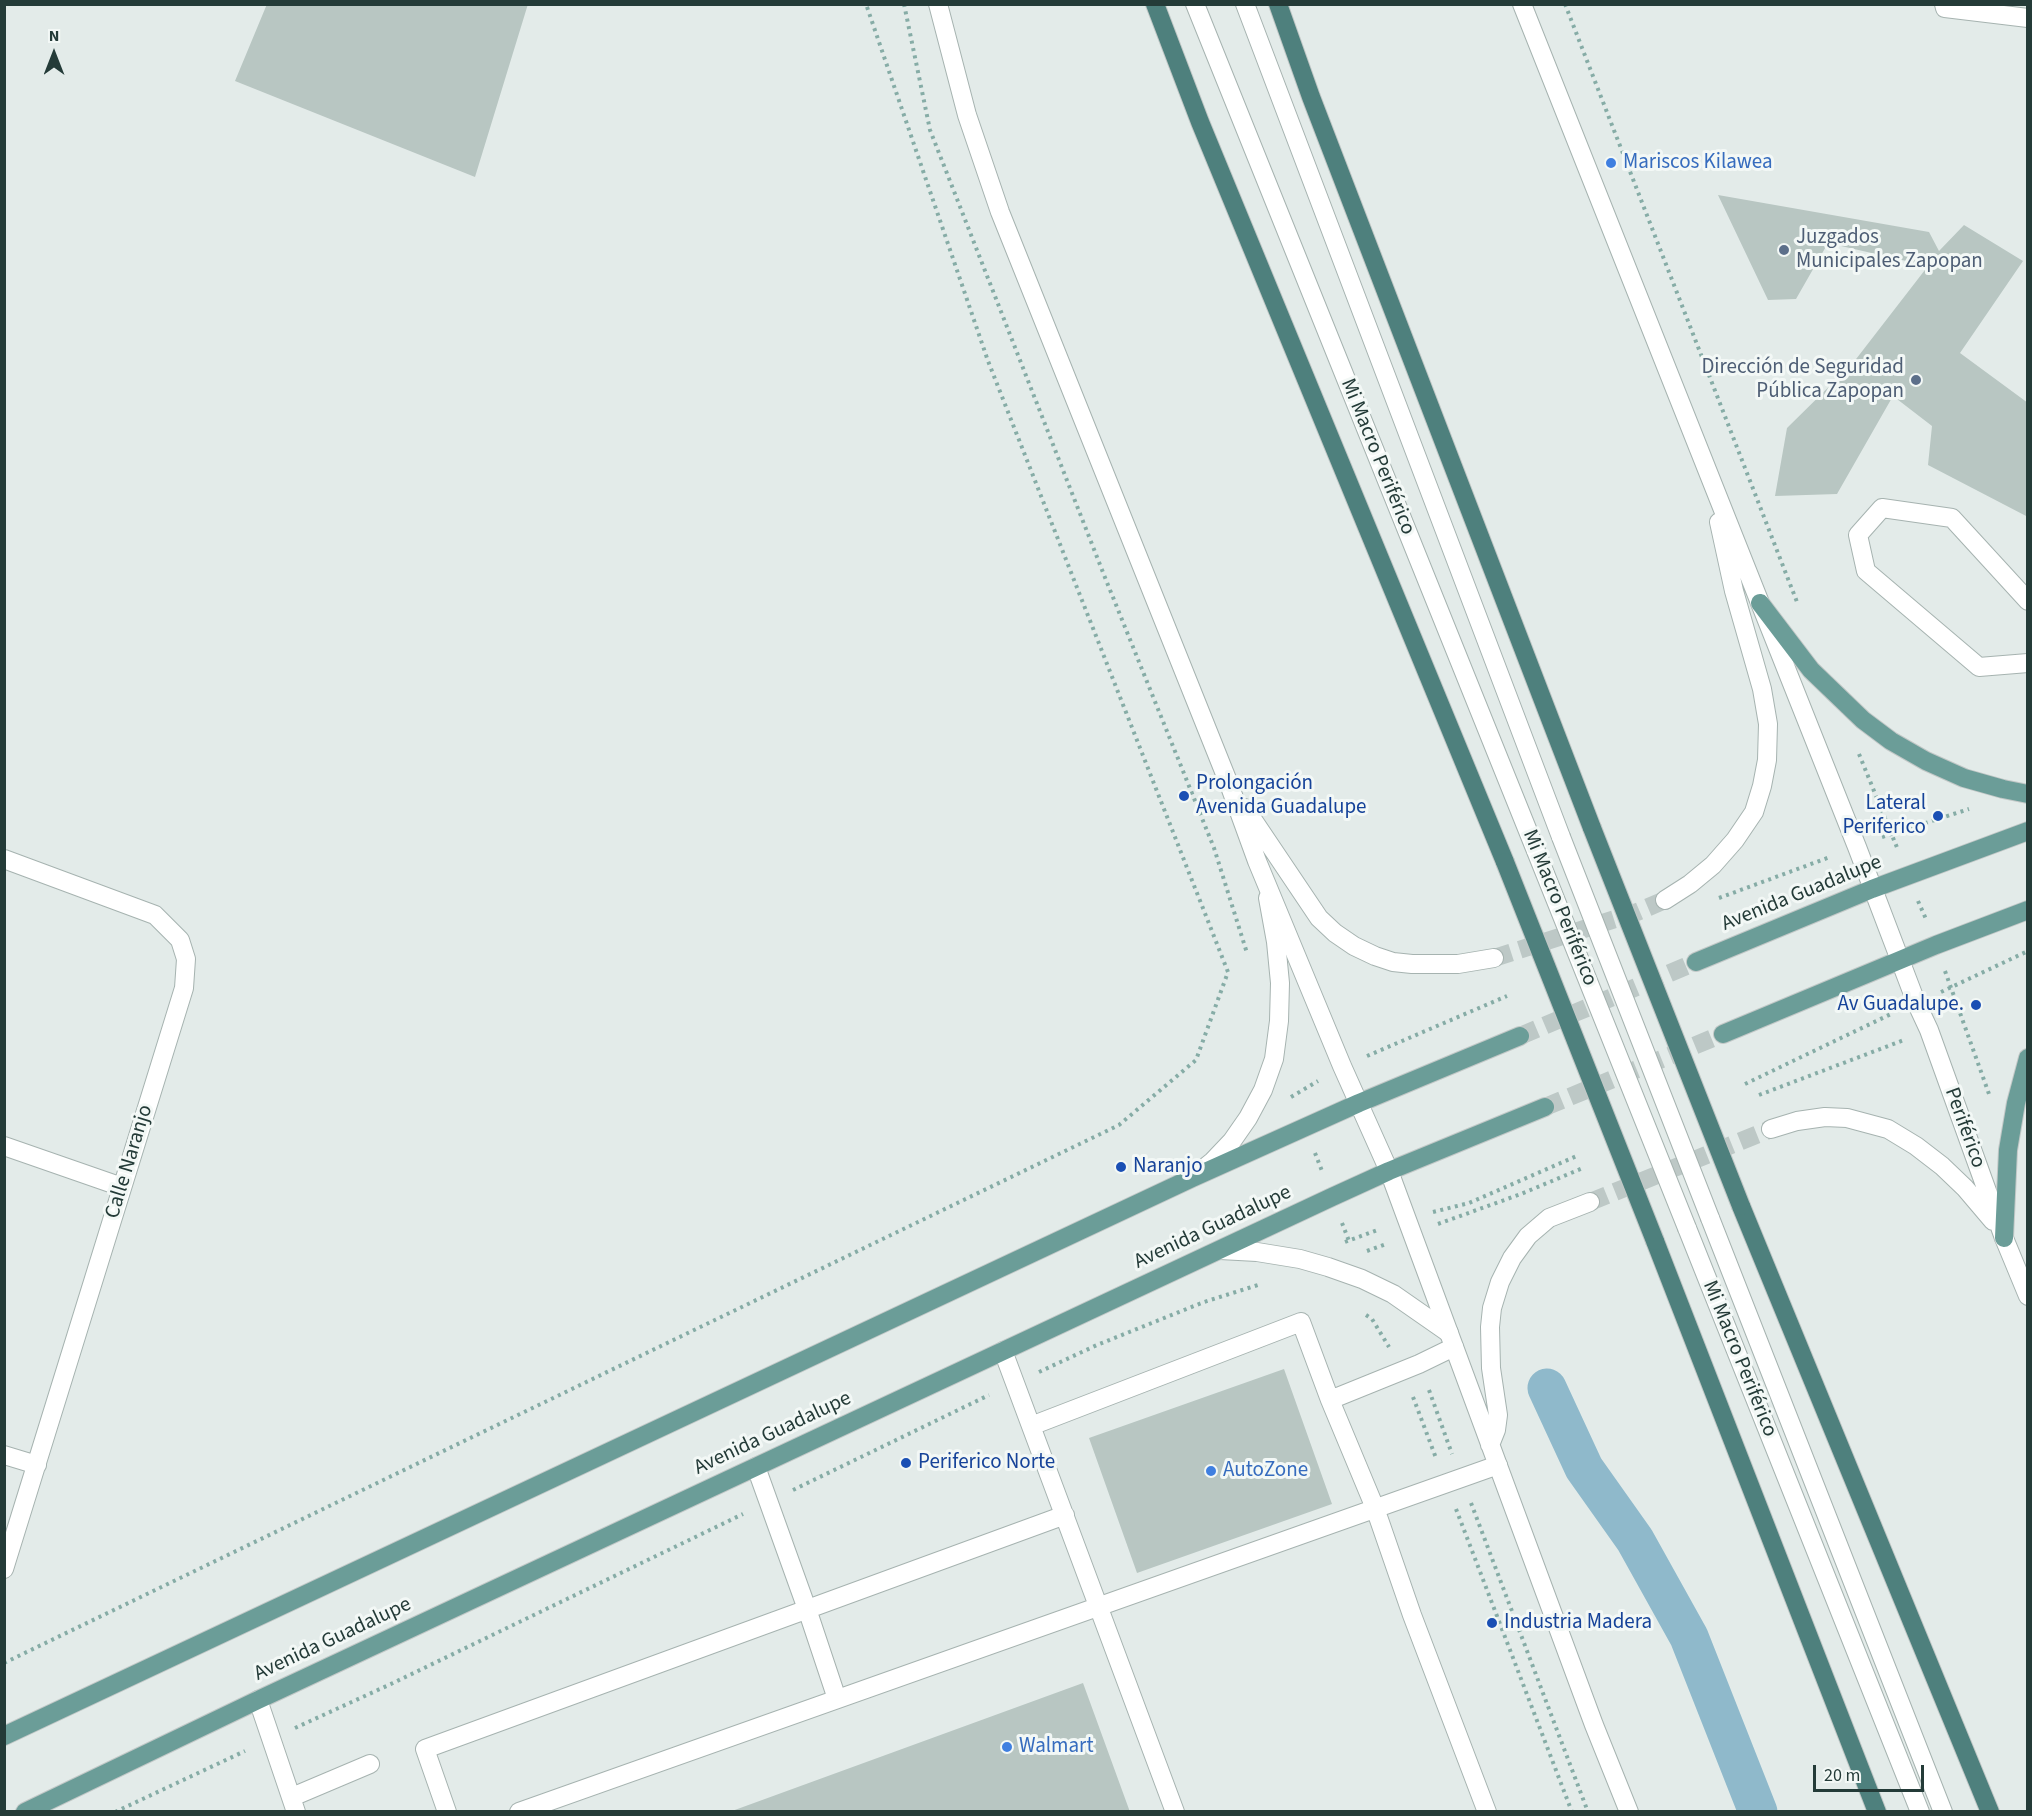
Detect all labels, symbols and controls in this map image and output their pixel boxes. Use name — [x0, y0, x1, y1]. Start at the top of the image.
north arrow — [24, 24, 84, 84]
text: N — [49, 25, 59, 47]
place label: Mariscos Kilawea — [1623, 150, 1773, 176]
marker: Mariscos Kilawea — [1604, 156, 1618, 170]
place label: Juzgados Municipales Zapopan — [1796, 225, 1983, 275]
marker: Juzgados Municipales Zapopan — [1777, 243, 1791, 257]
place label: Dirección de Seguridad Pública Zapopan — [1701, 355, 1904, 405]
marker: Dirección de Seguridad Pública Zapopan — [1909, 373, 1923, 387]
street label: Mi Macro Periférico — [1334, 375, 1420, 539]
place label: Prolongación Avenida Guadalupe — [1196, 771, 1367, 821]
marker: Prolongación Avenida Guadalupe — [1177, 789, 1191, 803]
place label: Lateral Periferico — [1842, 791, 1926, 841]
marker: Lateral Periferico — [1931, 809, 1945, 823]
street label: Mi Macro Periférico — [1516, 826, 1602, 990]
street label: Avenida Guadalupe — [1718, 850, 1886, 938]
place label: Av Guadalupe. — [1837, 992, 1964, 1018]
marker: Av Guadalupe. — [1969, 998, 1983, 1012]
street label: Periférico — [1938, 1084, 1990, 1172]
street label: Calle Naranjo — [101, 1102, 159, 1222]
place label: Naranjo — [1133, 1154, 1203, 1180]
marker: Naranjo — [1114, 1160, 1128, 1174]
street label: Avenida Guadalupe — [1130, 1181, 1296, 1275]
street label: Mi Macro Periférico — [1696, 1277, 1782, 1441]
street label: Avenida Guadalupe — [690, 1387, 856, 1481]
place label: Periferico Norte — [918, 1450, 1055, 1476]
marker: Periferico Norte — [899, 1456, 913, 1470]
place label: AutoZone — [1223, 1458, 1308, 1484]
marker: AutoZone — [1204, 1464, 1218, 1478]
street label: Avenida Guadalupe — [250, 1593, 416, 1687]
place label: Industria Madera — [1504, 1610, 1652, 1636]
marker: Industria Madera — [1485, 1616, 1499, 1630]
place label: Walmart — [1019, 1734, 1093, 1760]
marker: Walmart — [1000, 1740, 1014, 1754]
scale bar — [1816, 1753, 1927, 1791]
text: 20 m — [1824, 1763, 1860, 1788]

